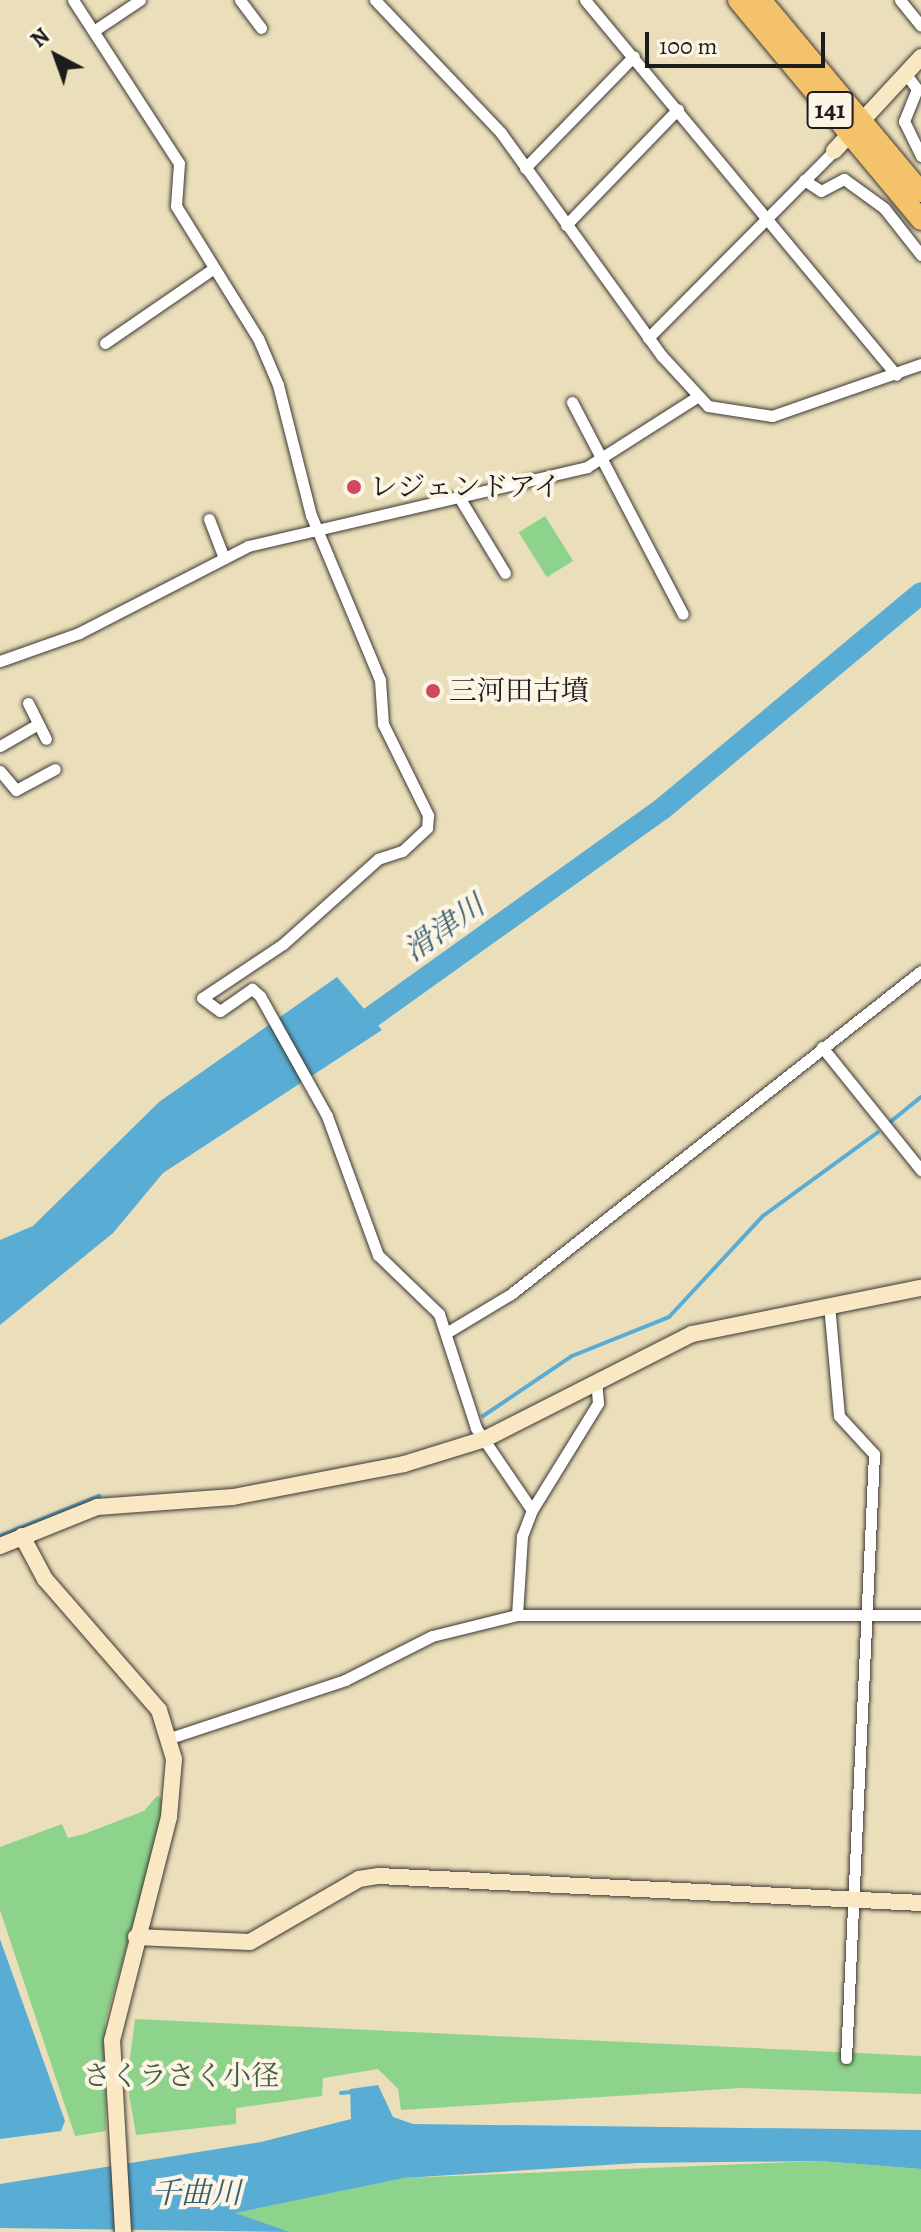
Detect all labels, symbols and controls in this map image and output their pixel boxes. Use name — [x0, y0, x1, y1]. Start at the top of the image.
north arrow — [16, 16, 96, 96]
scale bar — [649, 16, 829, 66]
text: N — [24, 21, 56, 54]
text: 100 m — [659, 30, 718, 62]
road number: 141 — [806, 88, 854, 132]
place label: レジェンドアイ — [370, 470, 566, 504]
marker: レジェンドアイ — [345, 478, 363, 496]
place label: 三河田古墳 — [449, 674, 589, 708]
marker: 三河田古墳 — [424, 682, 442, 700]
water label: 滑津川 — [397, 887, 491, 969]
park label: さくラさく小径 — [83, 2059, 279, 2093]
water label: 千曲川 — [151, 2175, 241, 2211]

